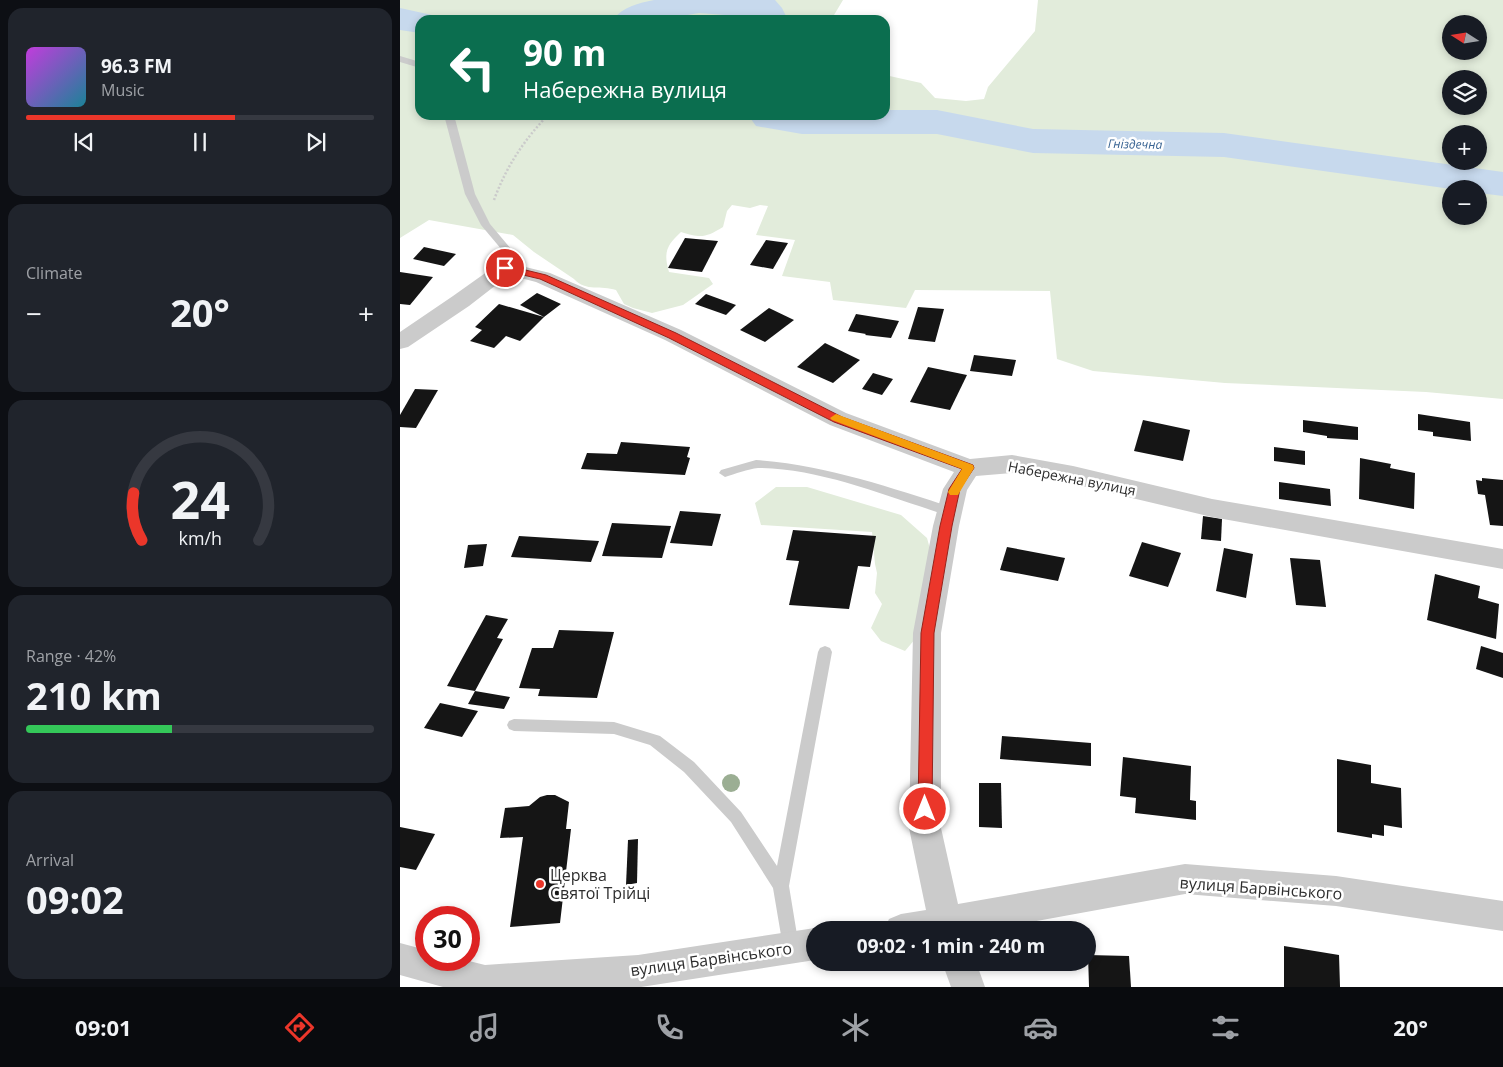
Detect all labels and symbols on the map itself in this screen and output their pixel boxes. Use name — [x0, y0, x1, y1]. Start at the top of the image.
north arrow — [1442, 15, 1488, 60]
water label: Гніздечна — [1108, 135, 1163, 153]
pin — [484, 247, 526, 289]
street label: Набережна вулиця — [1006, 456, 1138, 500]
position arrow — [898, 782, 950, 834]
place label: Церква Святої Трійці — [550, 864, 650, 904]
street label: вулиця Барвінського — [1179, 871, 1343, 905]
marker: Церква Святої Трійці — [534, 878, 546, 890]
speed limit sign: 30 — [415, 906, 480, 971]
street label: вулиця Барвінського — [629, 937, 793, 981]

